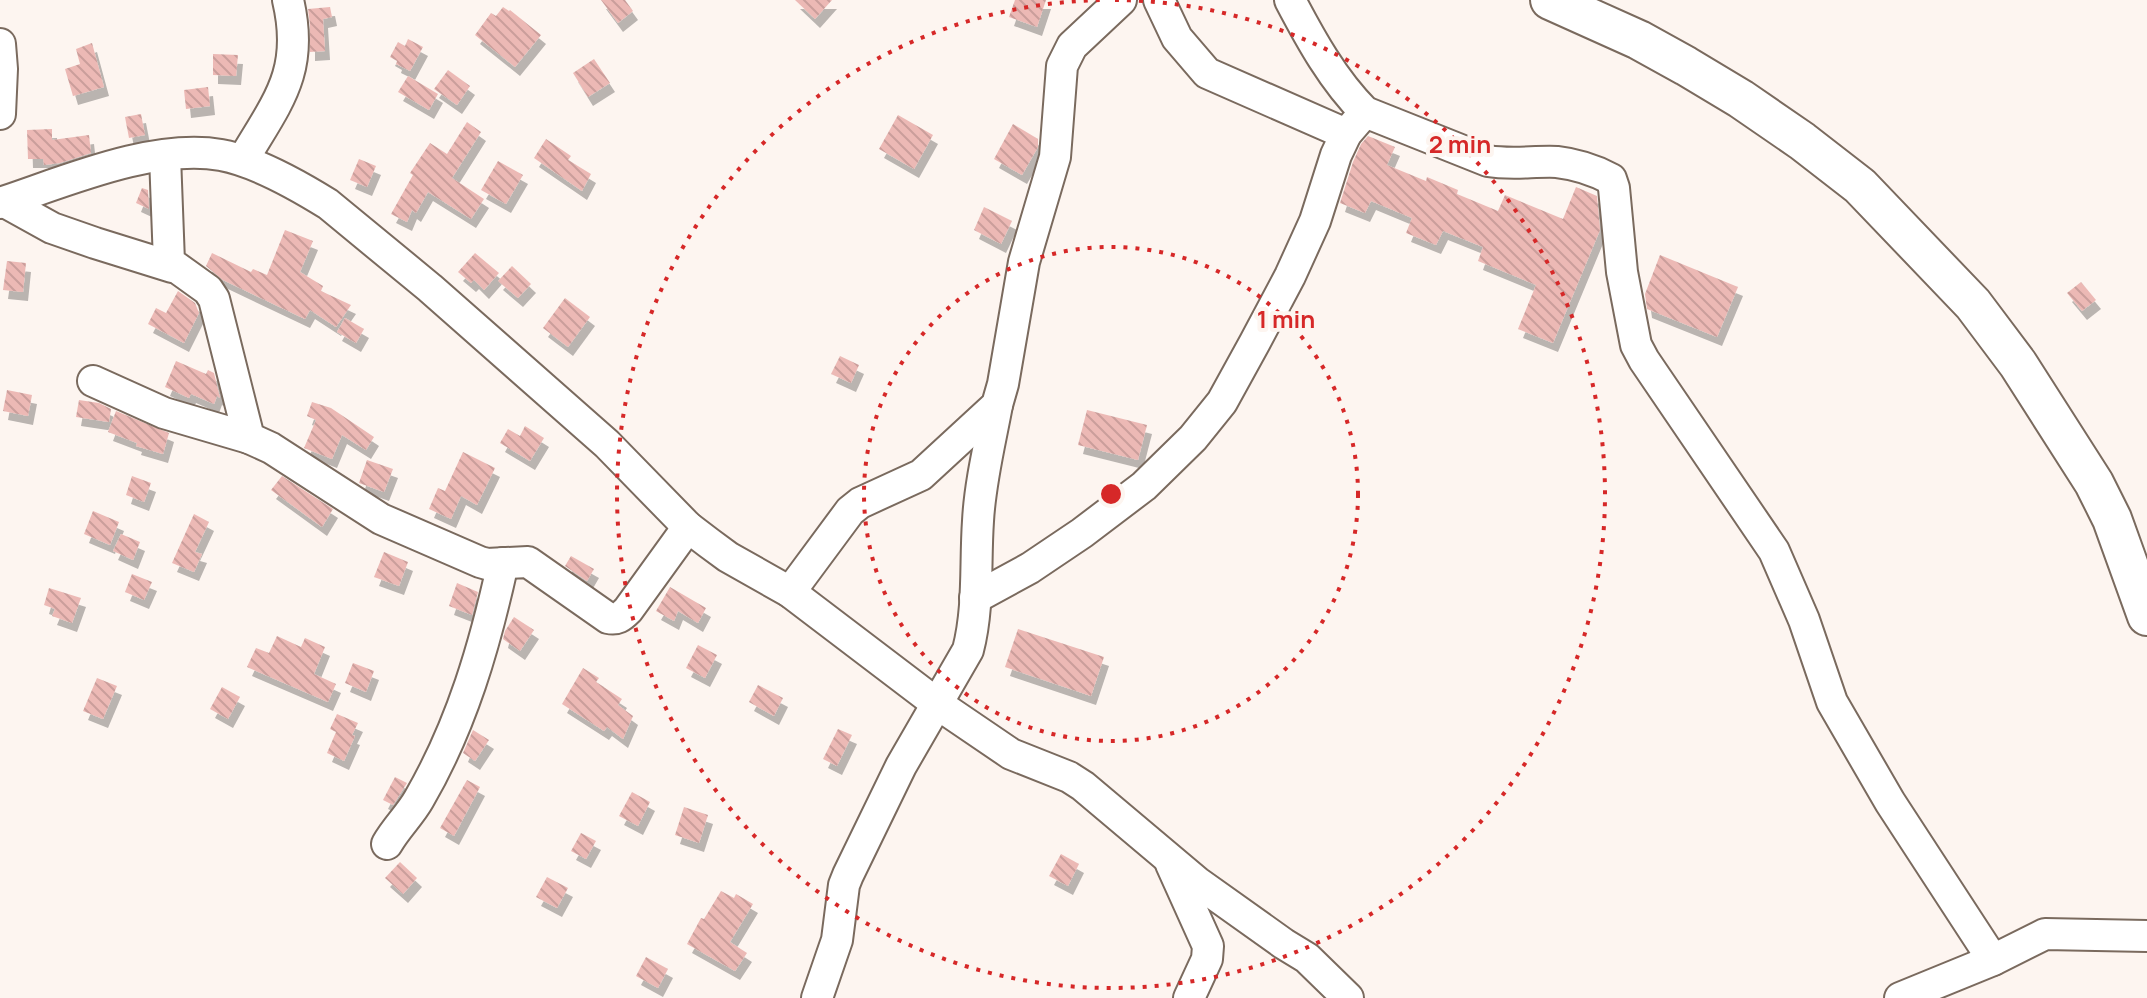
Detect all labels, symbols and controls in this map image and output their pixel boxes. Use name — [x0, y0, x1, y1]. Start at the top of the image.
text: 2 min — [1429, 127, 1491, 160]
text: 1 min — [1257, 302, 1315, 335]
centre of rings — [1097, 480, 1125, 508]

